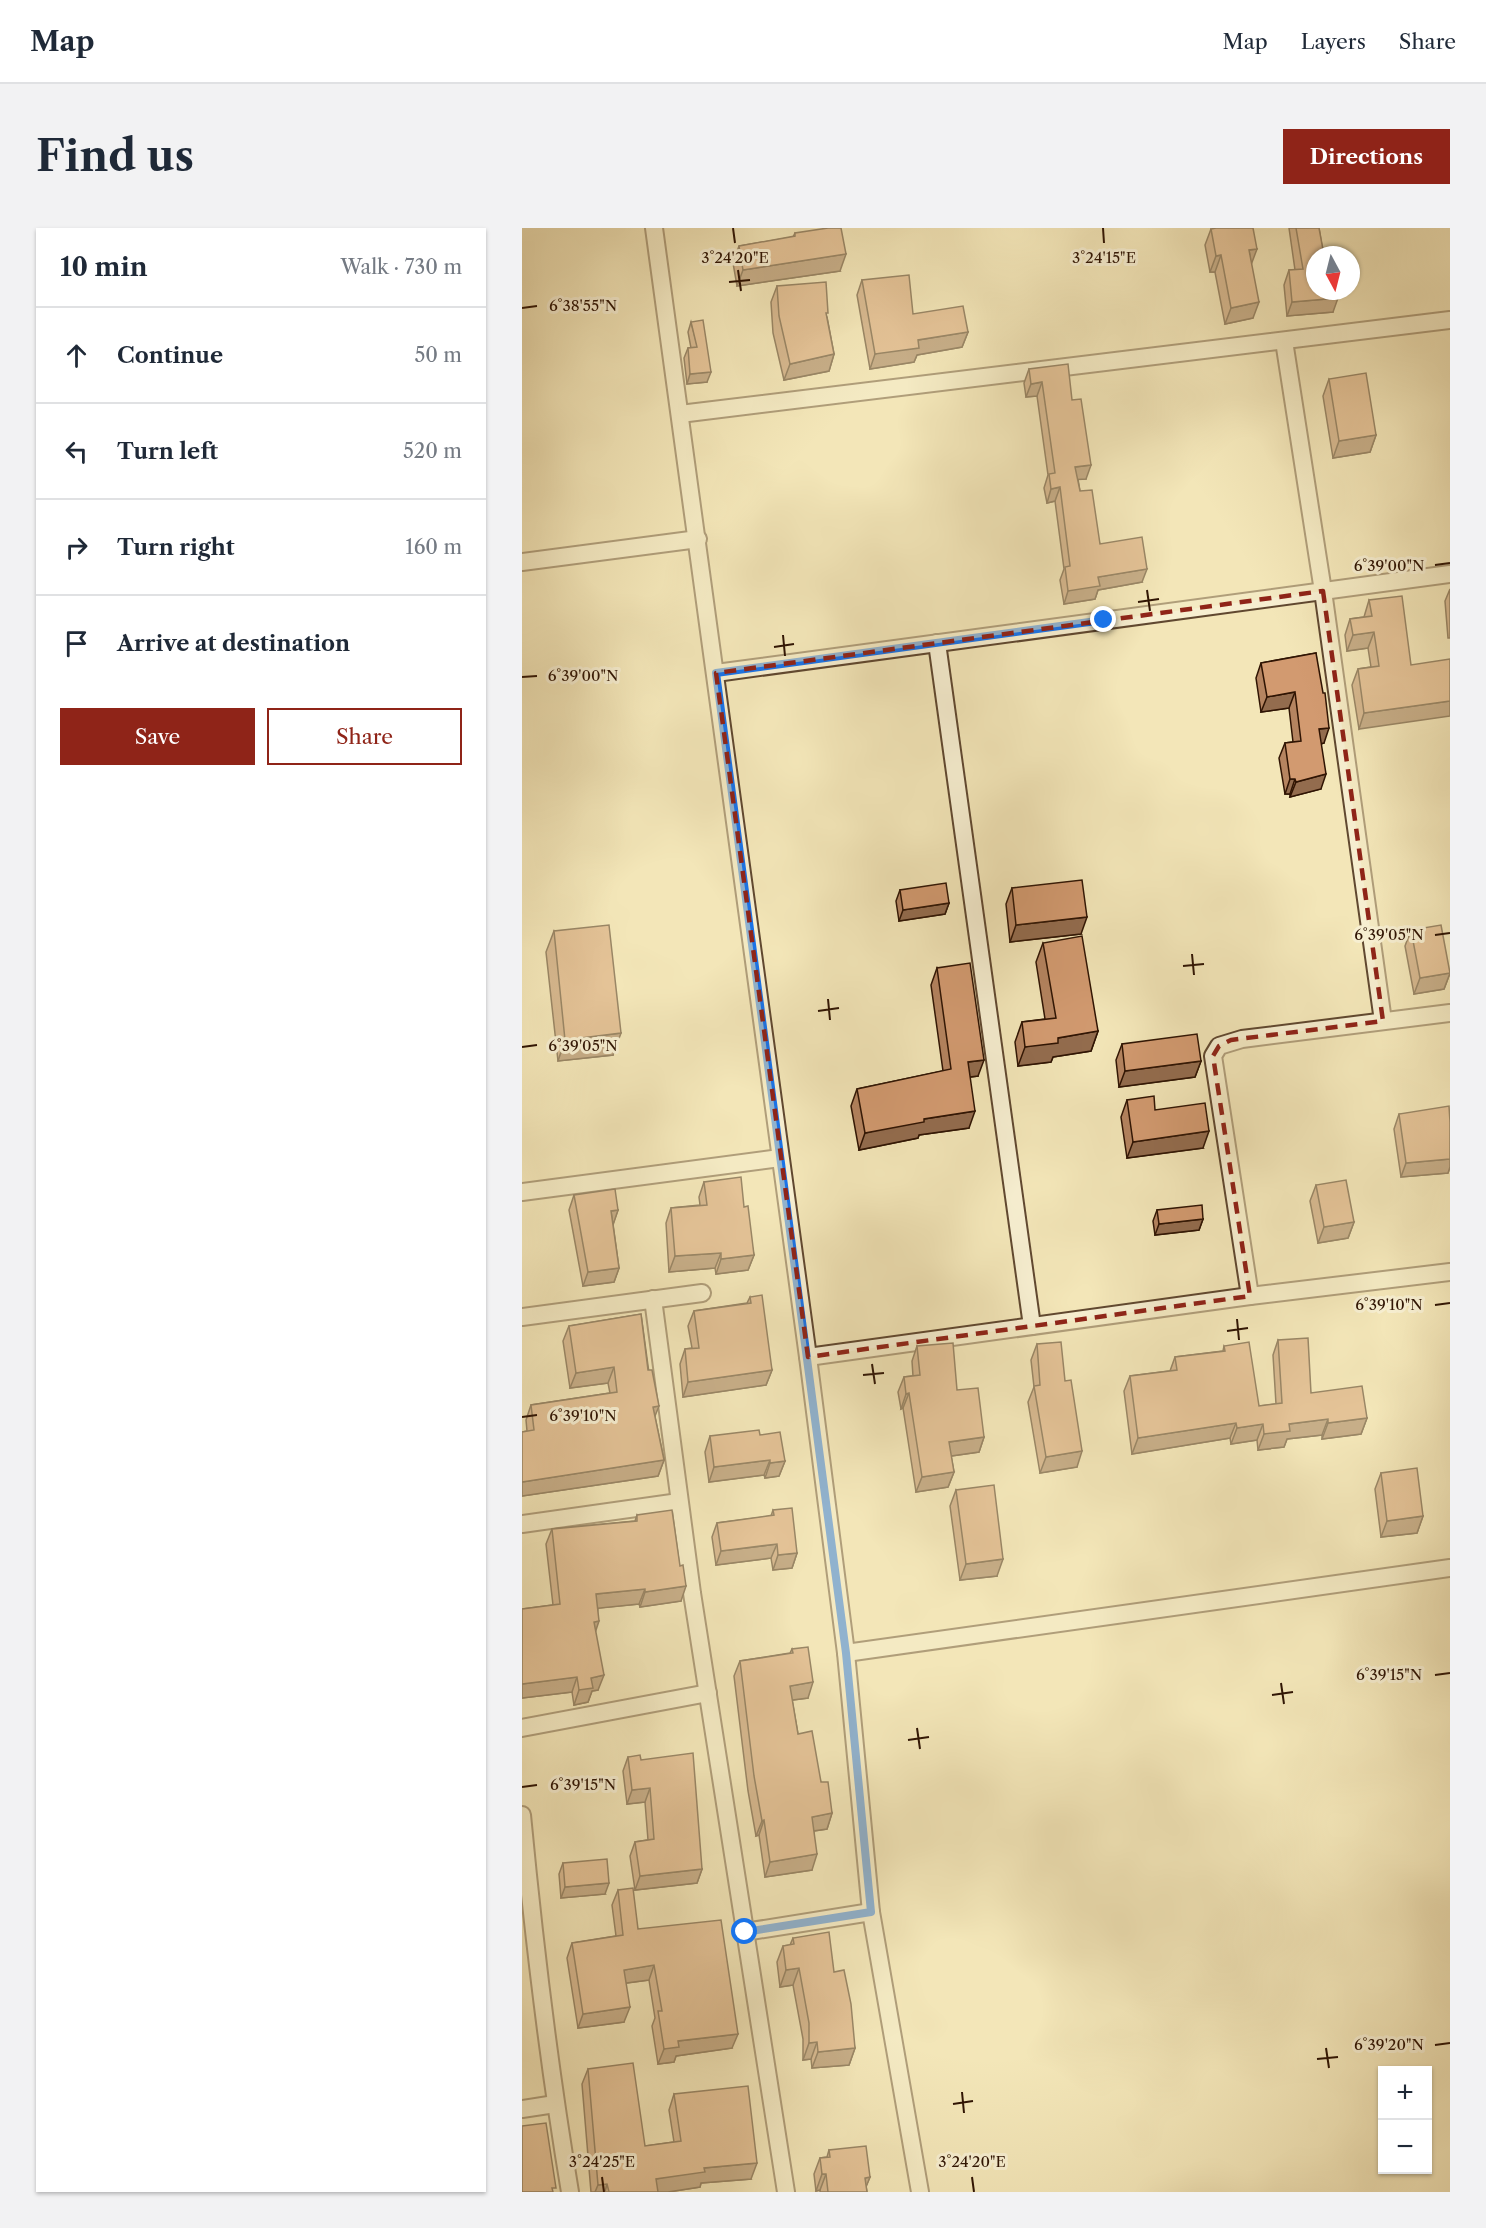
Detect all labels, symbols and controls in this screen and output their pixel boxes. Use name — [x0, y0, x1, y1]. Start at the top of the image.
text: Map — [30, 24, 94, 58]
text: Map — [1223, 29, 1268, 54]
text: Layers — [1301, 29, 1366, 54]
text: Share — [1399, 29, 1456, 54]
button: Directions — [1283, 129, 1450, 184]
text: Find us — [36, 130, 194, 182]
north arrow — [1306, 246, 1360, 300]
text: 3°24'20"E — [701, 248, 769, 267]
text: 3°24'15"E — [1072, 248, 1136, 267]
text: 10 min — [60, 251, 148, 283]
text: Walk · 730 m — [340, 255, 462, 279]
text: 6°38'55"N — [549, 296, 617, 315]
icon: ahead — [60, 339, 93, 372]
text: Continue — [117, 342, 223, 369]
text: 50 m — [415, 343, 462, 367]
icon: left — [60, 435, 93, 468]
text: Turn left — [117, 438, 218, 465]
text: 520 m — [403, 439, 462, 463]
icon: right — [60, 531, 93, 564]
text: Turn right — [117, 534, 235, 561]
text: 160 m — [405, 535, 462, 559]
text: 6°39'00"N — [1354, 556, 1424, 575]
route end — [1090, 606, 1116, 632]
icon: arrive — [60, 627, 93, 660]
text: Arrive at destination — [117, 630, 350, 657]
text: 6°39'00"N — [548, 666, 618, 685]
button: Save — [60, 708, 255, 765]
button: Share — [267, 708, 462, 765]
text: 6°39'05"N — [1354, 925, 1424, 944]
text: 6°39'05"N — [548, 1036, 618, 1055]
text: 6°39'10"N — [1355, 1295, 1423, 1314]
text: 6°39'10"N — [549, 1406, 617, 1425]
text: 6°39'15"N — [1356, 1665, 1422, 1684]
text: 6°39'15"N — [550, 1775, 616, 1794]
route start — [731, 1918, 757, 1944]
text: 6°39'20"N — [1354, 2035, 1424, 2054]
map controls — [1378, 2066, 1432, 2174]
button: + — [1378, 2066, 1432, 2120]
button: − — [1378, 2120, 1432, 2174]
text: 3°24'25"E — [569, 2152, 635, 2171]
text: 3°24'20"E — [938, 2152, 1006, 2171]

